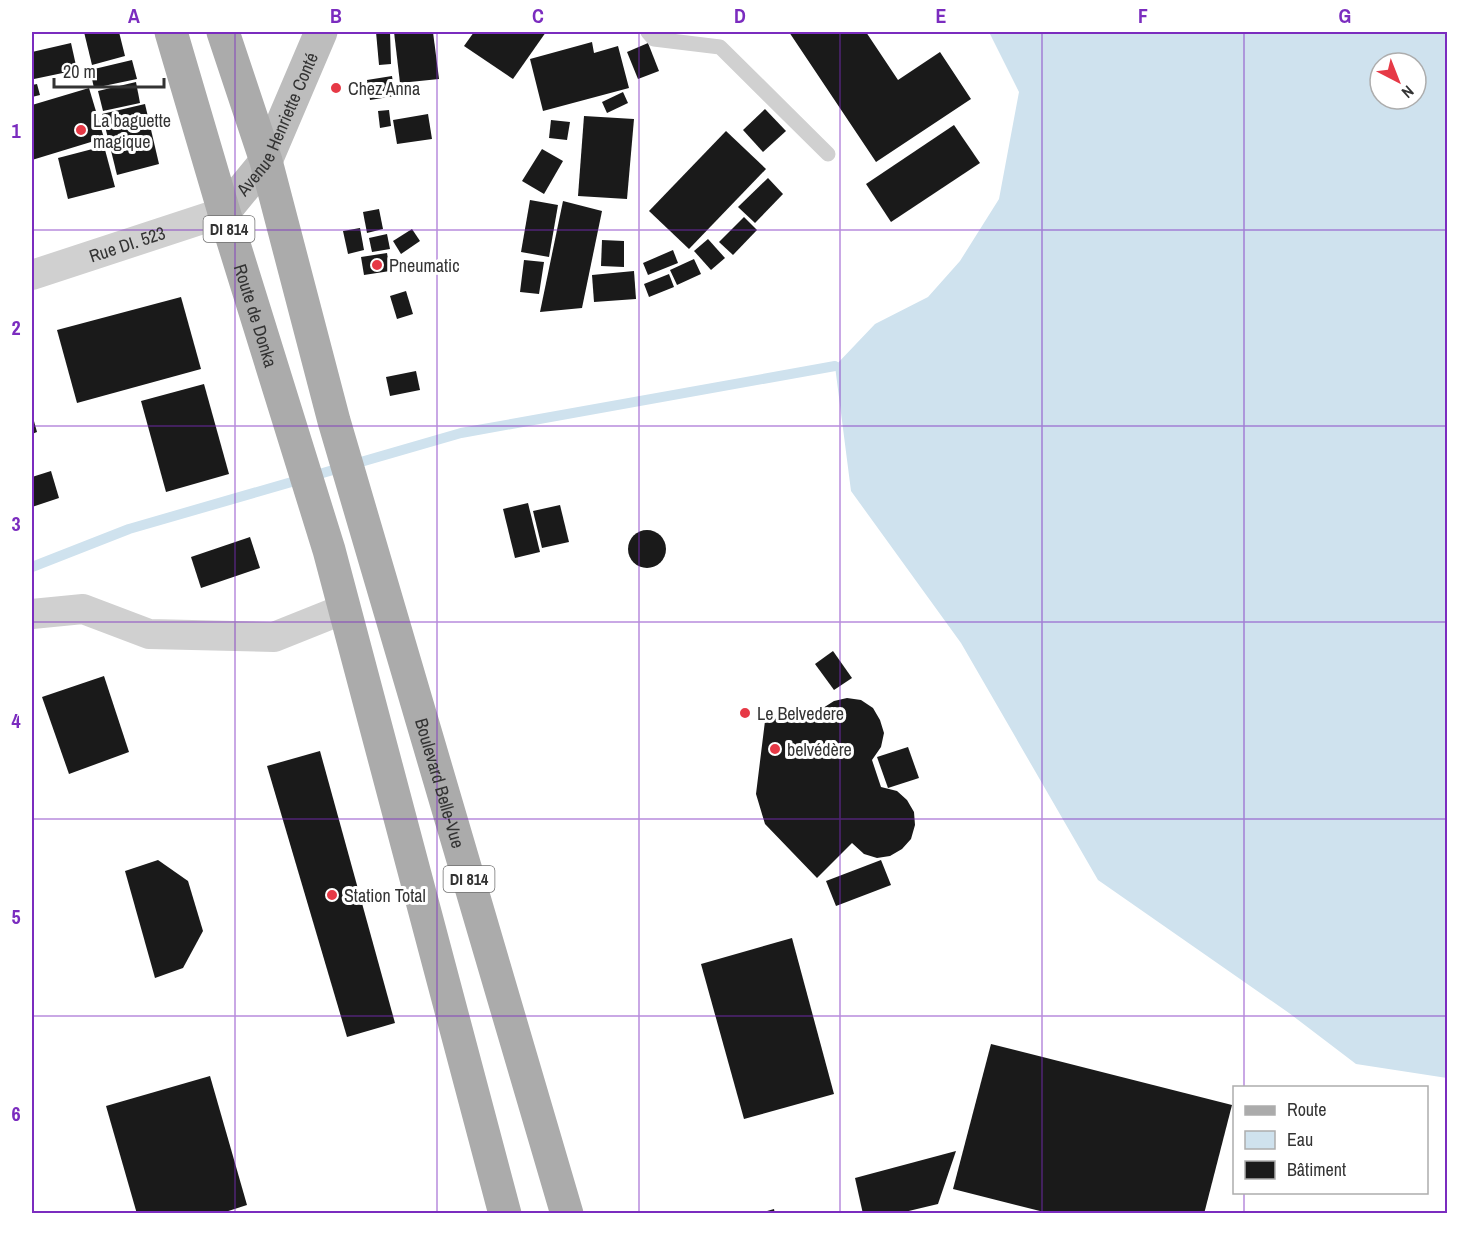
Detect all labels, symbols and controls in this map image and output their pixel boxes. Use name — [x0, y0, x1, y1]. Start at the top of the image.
text: A — [128, 2, 140, 29]
text: B — [330, 2, 342, 29]
text: C — [532, 2, 544, 29]
text: D — [734, 2, 746, 29]
text: E — [936, 2, 947, 29]
text: F — [1138, 2, 1148, 29]
text: G — [1339, 2, 1351, 29]
street label: Avenue Henriette Conté — [230, 48, 323, 202]
scale bar — [54, 51, 164, 89]
north arrow — [1368, 51, 1428, 111]
text: 20 m — [63, 59, 96, 84]
place label: Chez Anna — [348, 76, 420, 101]
marker: Chez Anna — [329, 81, 343, 95]
text: N — [1397, 81, 1419, 103]
place label: La baguette magique — [93, 108, 171, 154]
text: 1 — [11, 117, 21, 144]
marker: La baguette magique — [74, 123, 88, 137]
road number: DI 814 — [204, 216, 254, 242]
street label: Rue DI. 523 — [86, 220, 168, 268]
place label: Pneumatic — [389, 253, 460, 278]
marker: Pneumatic — [370, 258, 384, 272]
street label: Route de Donka — [228, 261, 284, 370]
text: 2 — [11, 314, 21, 341]
text: 3 — [11, 510, 21, 537]
place label: Le Belvedere — [757, 701, 844, 726]
marker: Le Belvedere — [738, 706, 752, 720]
text: 4 — [11, 707, 21, 734]
street label: Boulevard Belle-Vue — [409, 715, 471, 851]
place label: belvédère — [787, 737, 852, 762]
marker: belvédère — [768, 742, 782, 756]
road number: DI 814 — [444, 866, 494, 892]
place label: Station Total — [344, 883, 426, 908]
marker: Station Total — [325, 888, 339, 902]
text: 5 — [11, 903, 21, 930]
legend — [1233, 1086, 1428, 1194]
text: Route — [1287, 1097, 1326, 1122]
text: 6 — [11, 1100, 21, 1127]
text: Eau — [1287, 1127, 1313, 1152]
text: Bâtiment — [1287, 1157, 1346, 1182]

